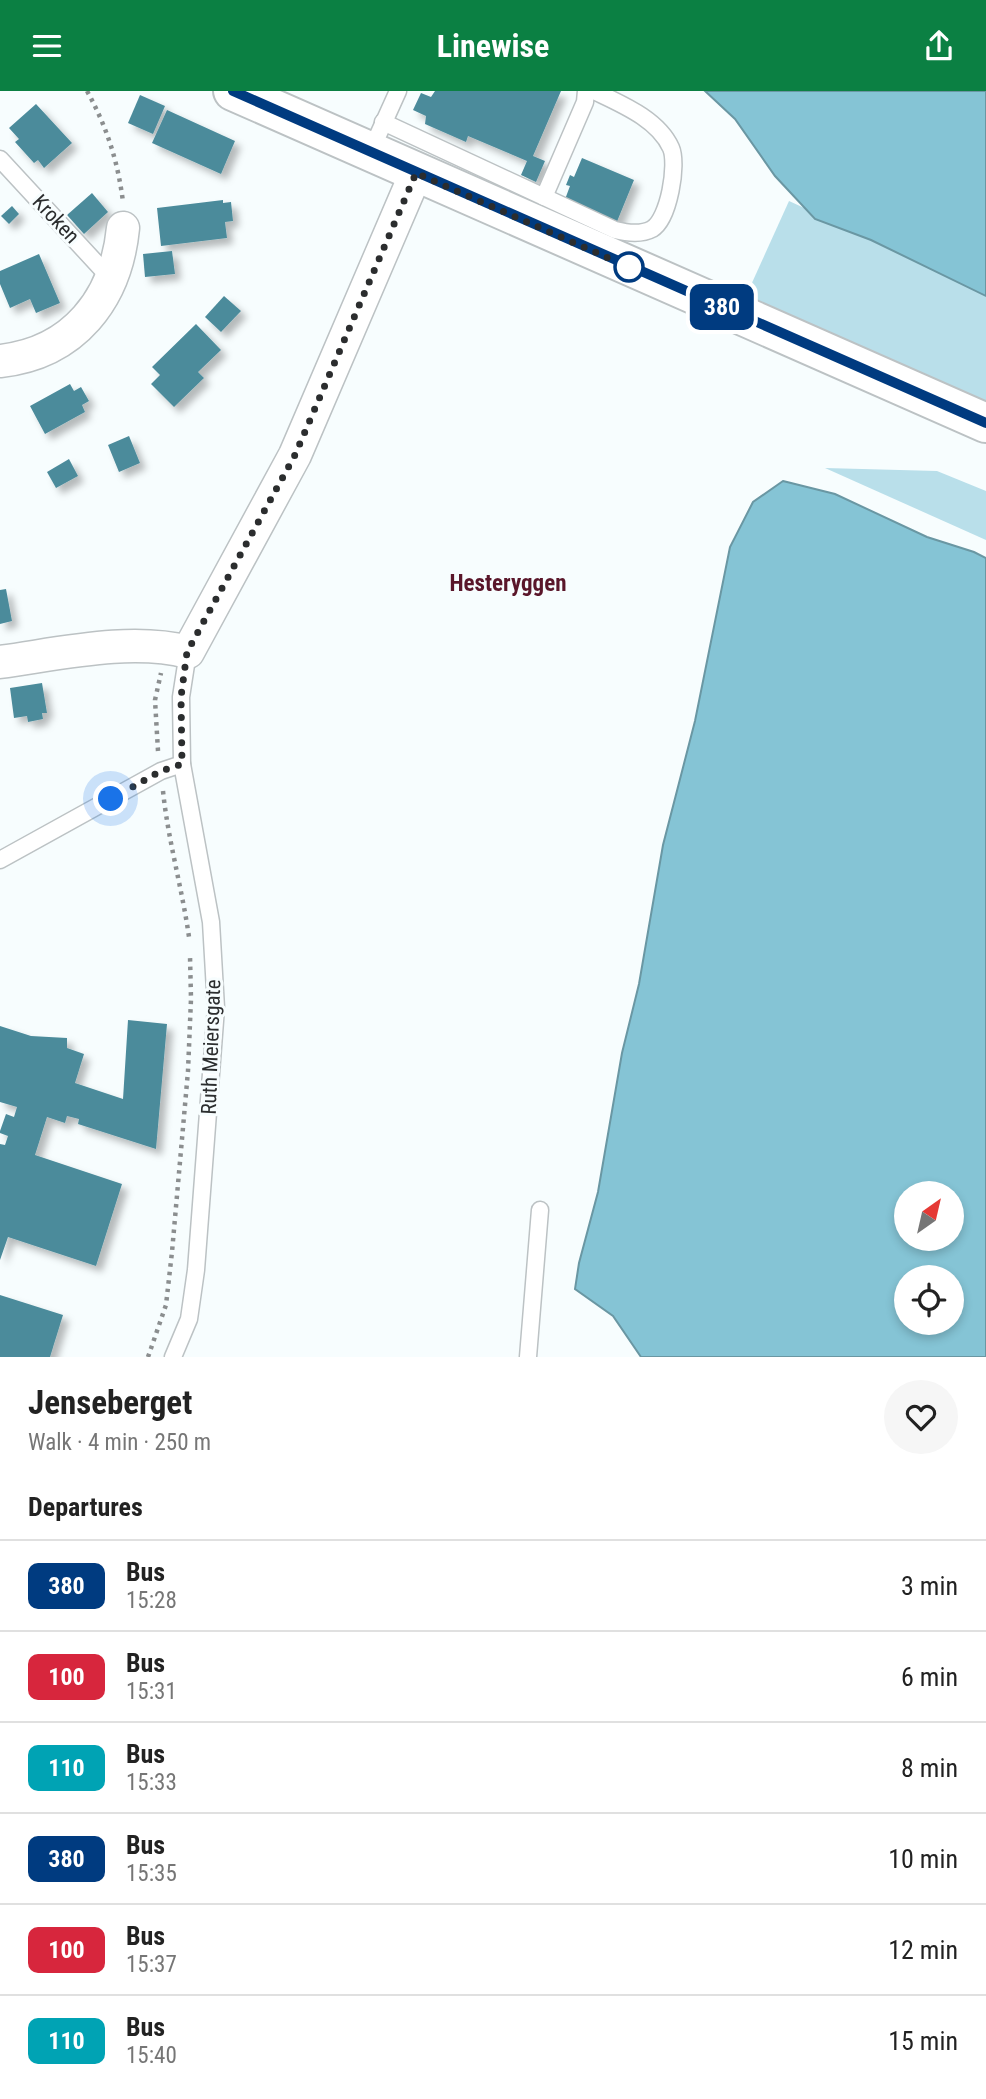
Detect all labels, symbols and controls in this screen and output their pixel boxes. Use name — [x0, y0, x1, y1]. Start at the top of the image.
icon: menu — [28, 27, 66, 65]
text: Linewise — [437, 27, 549, 65]
icon: share — [920, 27, 958, 65]
street label: Kroken — [28, 190, 84, 248]
unlabelled marker — [614, 252, 644, 282]
line badge: 380 — [682, 284, 762, 330]
text: 380 — [704, 293, 740, 321]
district label: Hesteryggen — [449, 570, 567, 597]
your location — [93, 781, 128, 816]
street label: Ruth Meiersgate — [197, 979, 225, 1115]
north arrow — [894, 1181, 964, 1251]
map controls — [894, 1181, 964, 1335]
button: locate — [894, 1265, 964, 1335]
button: heart — [884, 1380, 958, 1454]
text: Jenseberget — [28, 1383, 192, 1422]
text: Walk · 4 min · 250 m — [28, 1429, 211, 1456]
text: Departures — [28, 1492, 143, 1522]
text: Bus — [126, 1557, 165, 1587]
text: 3 min — [901, 1571, 958, 1601]
text: 380 — [48, 1572, 85, 1600]
text: 15:28 — [126, 1587, 177, 1614]
text: Bus — [126, 1648, 165, 1678]
text: 6 min — [901, 1662, 958, 1692]
text: 100 — [48, 1663, 85, 1691]
text: 15:31 — [126, 1678, 177, 1705]
text: Bus — [126, 1739, 165, 1769]
text: 8 min — [901, 1753, 958, 1783]
text: 110 — [48, 1754, 85, 1782]
text: 15:33 — [126, 1769, 177, 1796]
text: Bus — [126, 1830, 165, 1860]
text: 10 min — [888, 1844, 958, 1874]
text: 380 — [48, 1845, 85, 1873]
text: 15:35 — [126, 1860, 177, 1887]
text: Bus — [126, 1921, 165, 1951]
text: 12 min — [888, 1935, 958, 1965]
text: 100 — [48, 1936, 85, 1964]
text: 15:37 — [126, 1951, 177, 1978]
text: Bus — [126, 2012, 165, 2042]
text: 15 min — [888, 2026, 958, 2056]
text: 110 — [48, 2027, 85, 2055]
text: 15:40 — [126, 2042, 177, 2069]

